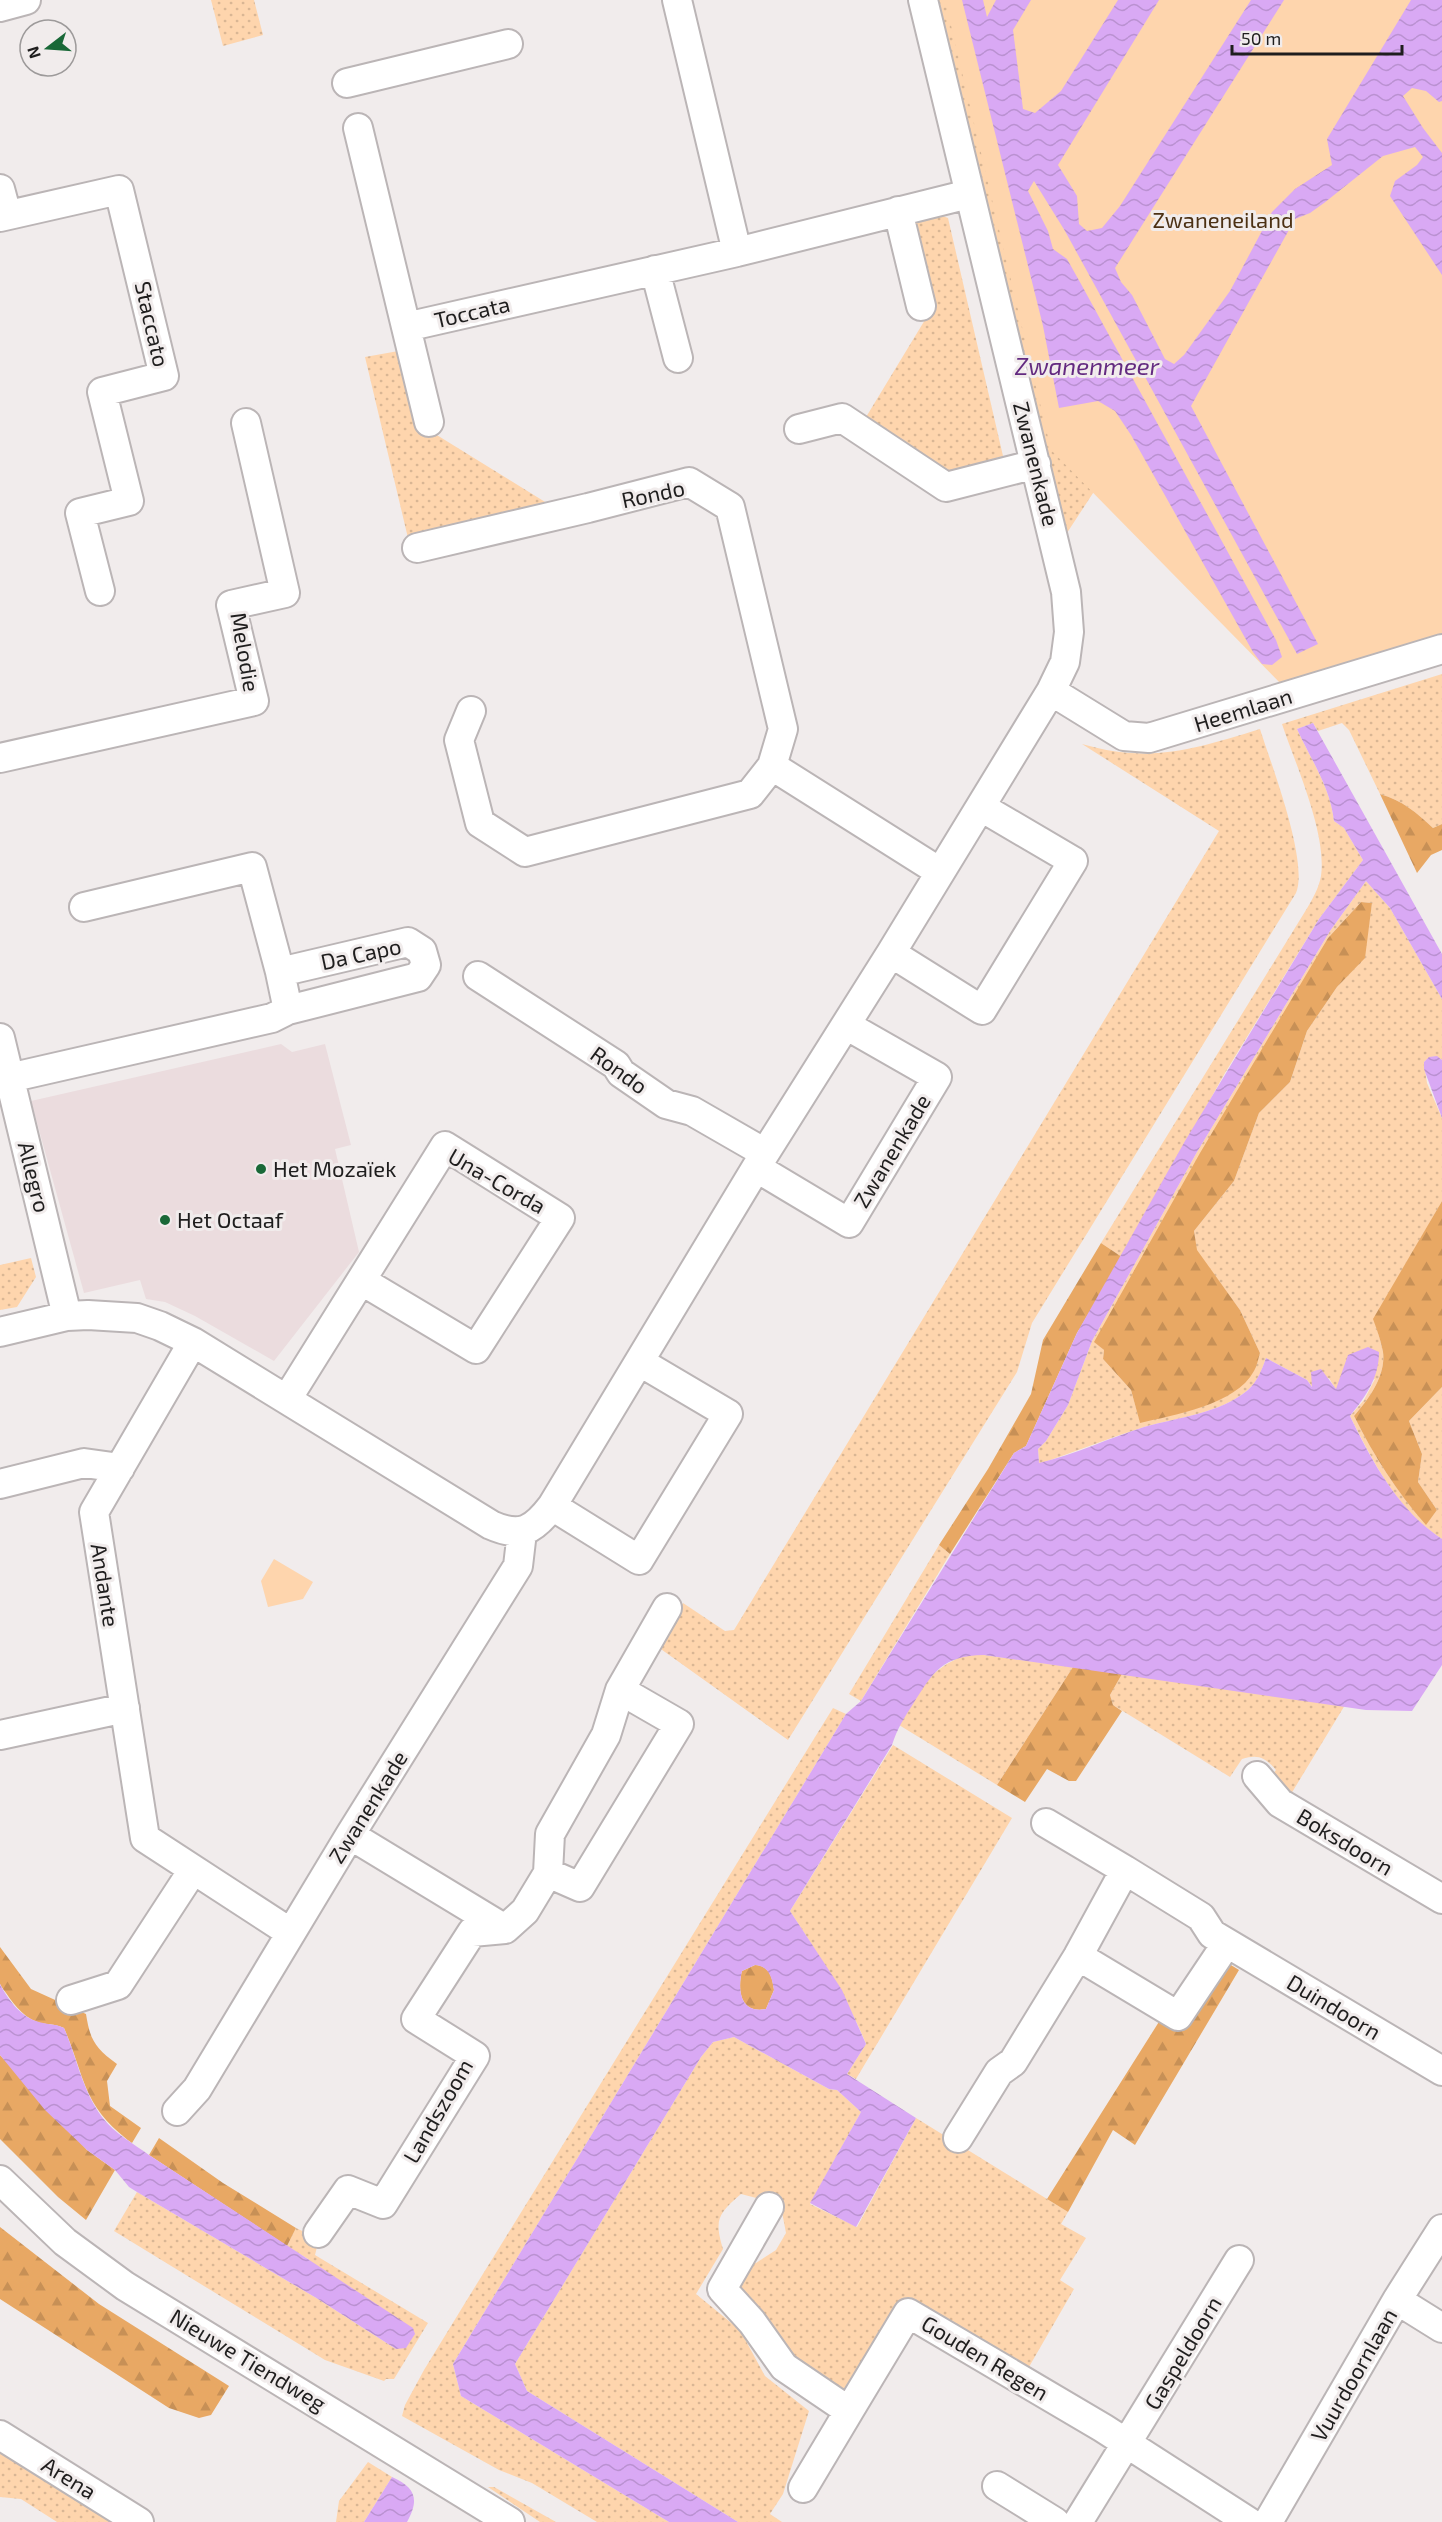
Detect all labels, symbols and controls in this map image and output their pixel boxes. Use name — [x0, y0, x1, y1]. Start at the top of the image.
north arrow — [18, 18, 78, 78]
scale bar — [1232, 18, 1402, 56]
text: 50 m — [1241, 27, 1281, 49]
text: N — [22, 44, 44, 61]
park label: Zwaneneiland — [1152, 206, 1294, 232]
street label: Staccato — [131, 278, 175, 369]
street label: Toccata — [431, 290, 512, 332]
water label: Zwanenmeer — [1015, 351, 1160, 380]
street label: Zwanenkade — [1009, 399, 1065, 529]
street label: Rondo — [619, 474, 687, 512]
street label: Melodie — [226, 610, 266, 693]
street label: Heemlaan — [1191, 682, 1295, 736]
street label: Da Capo — [318, 932, 403, 974]
street label: Rondo — [586, 1040, 653, 1098]
street label: Zwanenkade — [847, 1089, 935, 1212]
street label: Allegro — [14, 1139, 56, 1215]
street label: Una-Corda — [444, 1142, 551, 1218]
place label: Het Mozaïek — [273, 1155, 396, 1181]
marker: Het Mozaïek — [254, 1162, 268, 1176]
place label: Het Octaaf — [177, 1206, 284, 1232]
marker: Het Octaaf — [158, 1213, 172, 1227]
street label: Andante — [87, 1541, 125, 1628]
street label: Zwanenkade — [322, 1745, 412, 1867]
street label: Boksdoorn — [1293, 1802, 1398, 1880]
street label: Duindoorn — [1283, 1968, 1386, 2044]
street label: Landszoom — [397, 2054, 477, 2167]
street label: Gaspeldoorn — [1138, 2291, 1226, 2414]
street label: Nieuwe Tiendweg — [166, 2302, 331, 2416]
street label: Vuurdoornlaan — [1305, 2303, 1402, 2446]
street label: Gouden Regen — [918, 2309, 1054, 2405]
street label: Arena — [38, 2451, 101, 2504]

